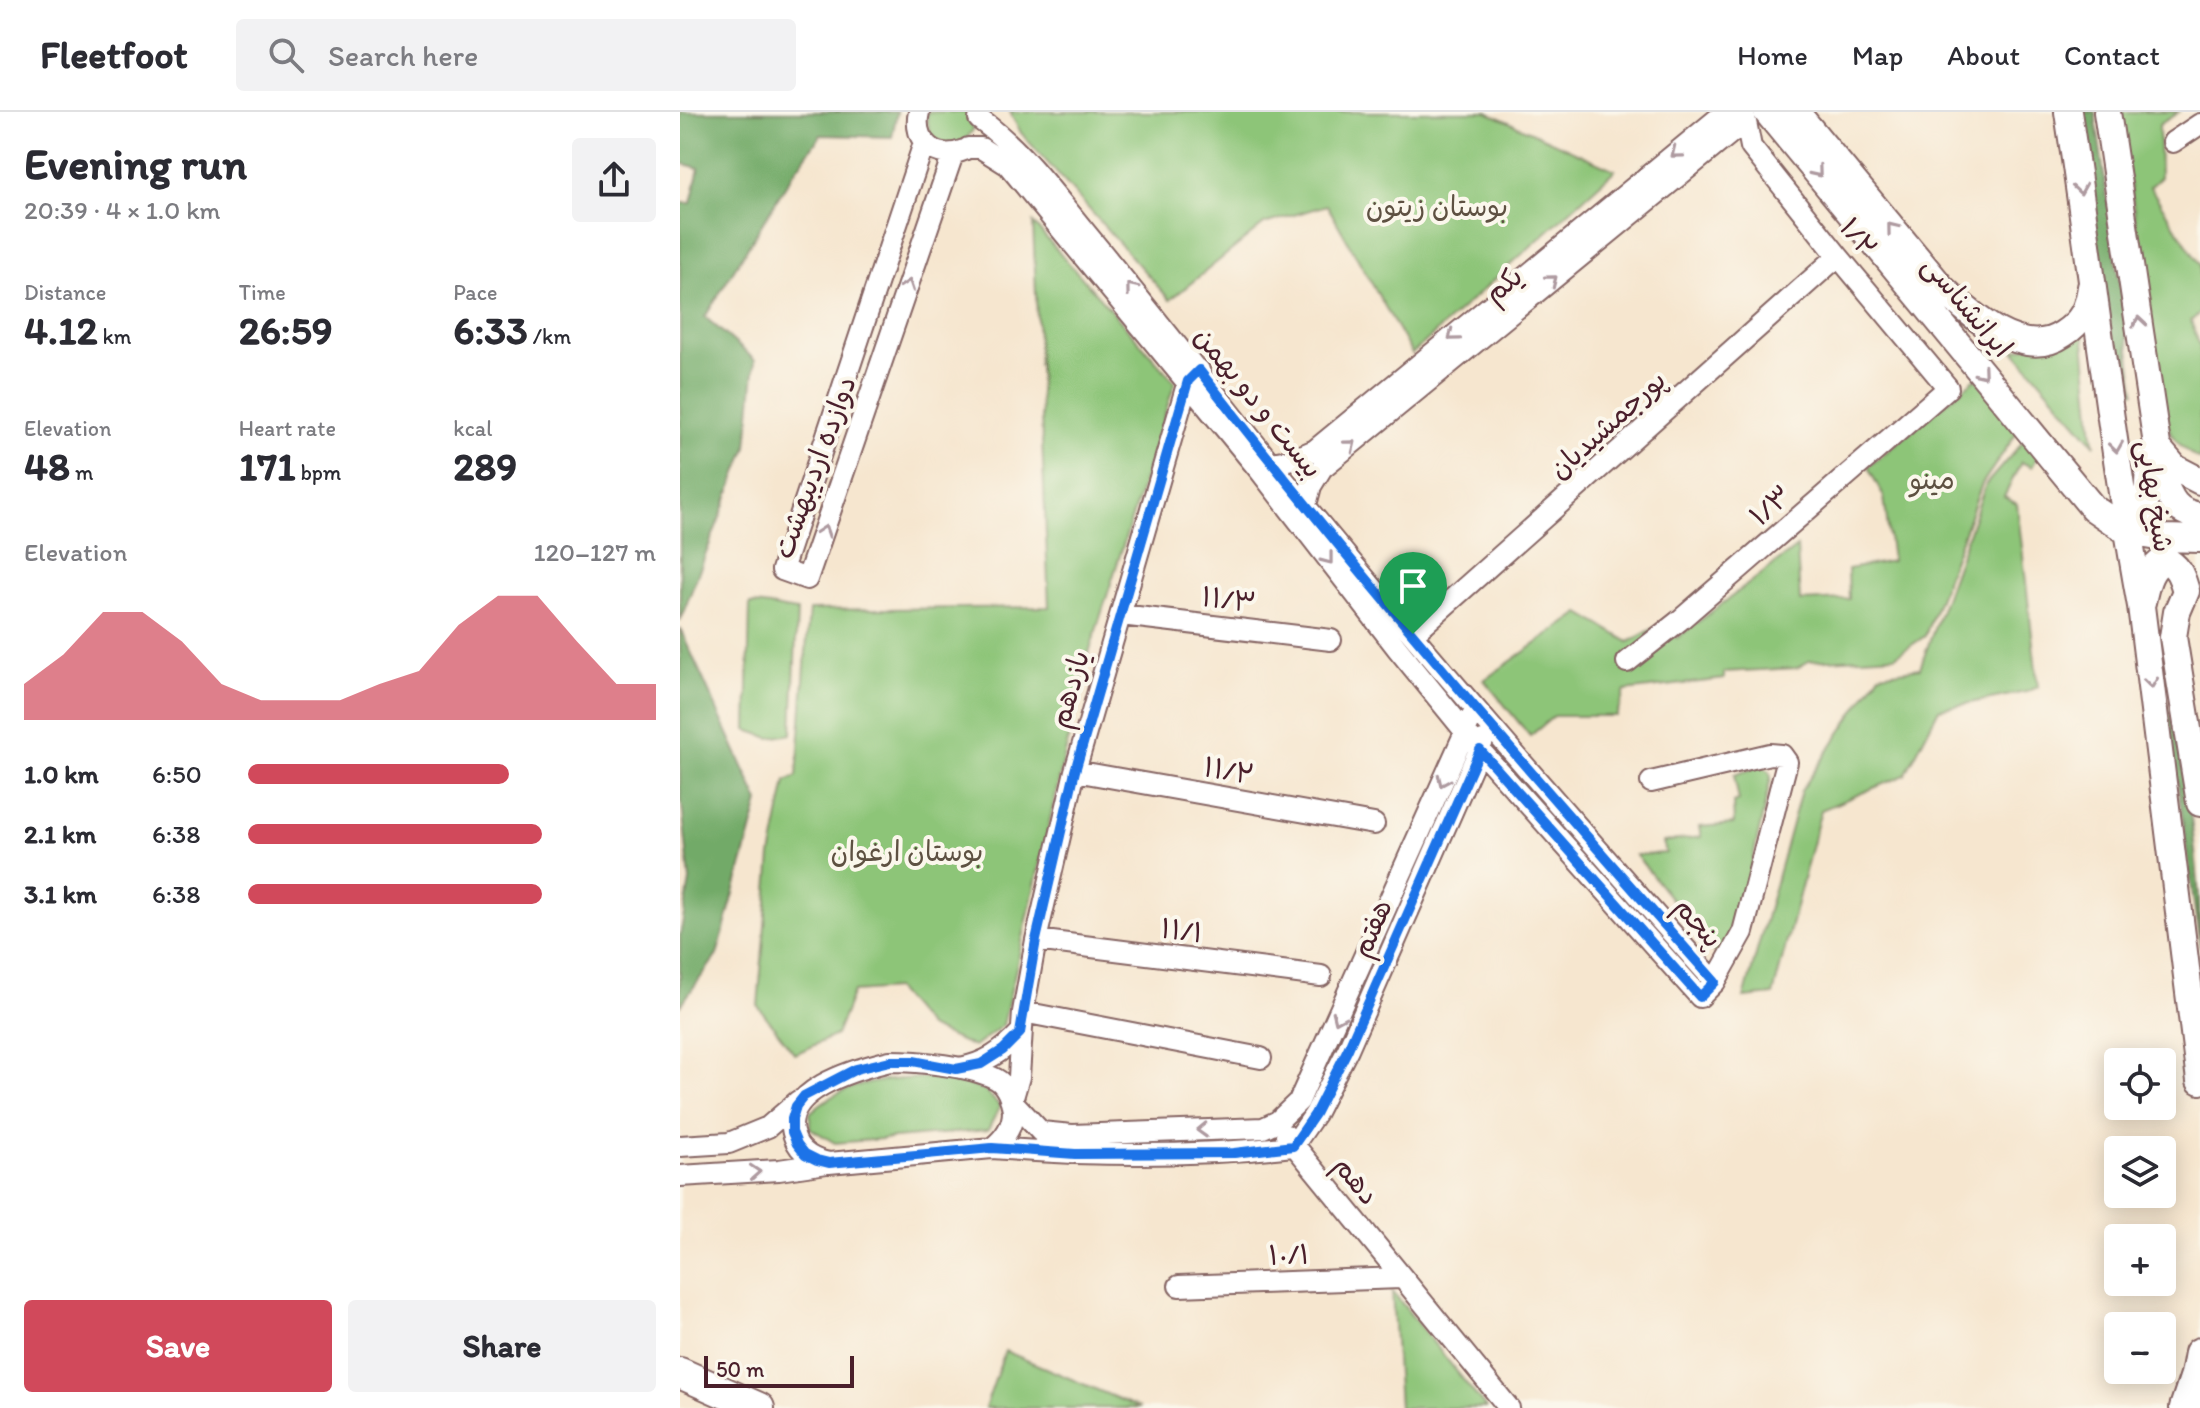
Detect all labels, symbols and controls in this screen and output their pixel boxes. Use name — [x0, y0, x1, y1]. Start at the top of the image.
search box — [236, 19, 796, 91]
text: Fleetfoot — [40, 32, 188, 78]
icon: search — [264, 33, 308, 77]
text: Search here — [328, 37, 478, 74]
text: Home — [1737, 38, 1808, 72]
text: Map — [1852, 38, 1903, 72]
text: About — [1947, 38, 2020, 72]
text: Contact — [2064, 38, 2160, 72]
text: Evening run — [24, 137, 247, 190]
button: share — [572, 138, 656, 222]
one-way arrow — [1670, 143, 1685, 158]
one-way arrow — [1807, 163, 1821, 178]
one-way arrow — [2070, 182, 2087, 196]
park label: بوستان زیتون — [1366, 189, 1508, 224]
text: 20:39 · 4 × 1.0 km — [24, 194, 221, 226]
street label: ۱/۲ — [1833, 210, 1885, 264]
one-way arrow — [1887, 223, 1902, 237]
street label: ایرانشناسی — [1915, 248, 2020, 364]
street label: یکم — [1477, 258, 1532, 314]
one-way arrow — [1543, 275, 1557, 290]
text: Distance — [24, 279, 106, 306]
text: Time — [239, 279, 286, 306]
text: Pace — [453, 279, 497, 306]
one-way arrow — [899, 279, 915, 293]
one-way arrow — [1126, 283, 1141, 297]
text: 4.12 — [24, 306, 97, 354]
text: 26:59 — [239, 306, 333, 354]
text: 6:33 — [453, 306, 528, 354]
one-way arrow — [2131, 315, 2148, 329]
street label: بیست و دو بهمن — [1187, 320, 1330, 485]
text: km — [97, 323, 132, 350]
text: /km — [528, 323, 571, 350]
one-way arrow — [1448, 326, 1463, 341]
street label: پورجمشیدیان — [1541, 363, 1674, 487]
one-way arrow — [1972, 364, 1987, 378]
street label: دوازده اردیبهشت — [765, 371, 864, 563]
text: Elevation — [24, 415, 111, 442]
text: Heart rate — [239, 415, 336, 442]
text: kcal — [453, 415, 492, 442]
street label: شیخ بهایی — [2128, 437, 2182, 555]
one-way arrow — [1342, 440, 1356, 455]
one-way arrow — [2107, 440, 2124, 453]
text: 48 — [24, 442, 70, 490]
text: 171 — [239, 442, 296, 490]
text: 289 — [453, 442, 517, 490]
text: m — [70, 459, 93, 486]
text: bpm — [296, 459, 341, 486]
park label: مینو — [1908, 462, 1955, 498]
street label: ۱/۳ — [1742, 477, 1798, 533]
one-way arrow — [814, 525, 830, 539]
text: Elevation — [24, 536, 127, 568]
text: 120–127 m — [533, 536, 656, 568]
one-way arrow — [1319, 550, 1333, 565]
pin — [1379, 552, 1447, 634]
icon: arrive — [1391, 564, 1435, 608]
street label: ۱۱/۳ — [1200, 579, 1258, 619]
street label: یازدهم — [1042, 646, 1101, 733]
one-way arrow — [2142, 676, 2159, 690]
street label: ۱۱/۲ — [1201, 749, 1257, 791]
text: 1.0 km — [24, 758, 99, 790]
text: 6:50 — [152, 758, 202, 790]
one-way arrow — [1437, 773, 1453, 787]
text: 2.1 km — [24, 818, 96, 850]
text: 6:38 — [152, 818, 201, 850]
park label: بوستان ارغوان — [831, 834, 983, 869]
text: 3.1 km — [24, 878, 97, 910]
text: 6:38 — [152, 878, 201, 910]
street label: پنجم — [1664, 890, 1730, 958]
street label: هفتم — [1343, 894, 1403, 964]
street label: ۱۱/۱ — [1159, 911, 1205, 949]
one-way arrow — [1331, 1010, 1347, 1025]
map controls — [2104, 1048, 2176, 1384]
button: locate — [2104, 1048, 2176, 1120]
one-way arrow — [1195, 1122, 1208, 1139]
button: layers — [2104, 1136, 2176, 1208]
street label: دهم — [1323, 1149, 1387, 1214]
one-way arrow — [749, 1164, 762, 1181]
button: + — [2104, 1224, 2176, 1296]
street label: ۱۰/۱ — [1268, 1236, 1310, 1272]
button: Save — [24, 1300, 332, 1392]
button: Share — [348, 1300, 656, 1392]
button: − — [2104, 1312, 2176, 1384]
scale bar — [704, 1352, 854, 1388]
text: 50 m — [716, 1356, 765, 1383]

